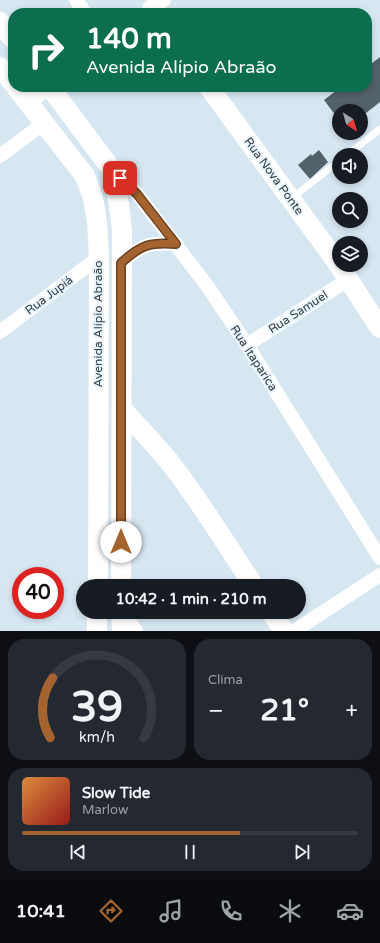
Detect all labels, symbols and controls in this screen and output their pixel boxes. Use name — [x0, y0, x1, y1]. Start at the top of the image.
text: 140 m — [86, 22, 172, 56]
icon: right — [20, 24, 72, 76]
text: Avenida Alípio Abraão — [86, 56, 276, 78]
north arrow — [332, 104, 368, 140]
map controls — [332, 104, 368, 272]
street label: Rua Nova Ponte — [241, 135, 307, 218]
button: sound — [332, 148, 368, 184]
pin — [103, 161, 137, 195]
icon: arrive — [109, 167, 131, 189]
button: search — [332, 192, 368, 228]
button: layers — [332, 236, 368, 272]
street label: Avenida Alípio Abraão — [91, 261, 105, 388]
street label: Rua Jupiá — [22, 273, 76, 317]
street label: Rua Samuel — [266, 288, 330, 336]
street label: Rua Itaparica — [228, 323, 280, 393]
position arrow — [100, 521, 142, 563]
speed limit sign: 40 — [12, 567, 64, 619]
text: 10:42 · 1 min · 210 m — [116, 590, 266, 608]
text: Clima — [208, 672, 243, 688]
text: 39 — [71, 682, 123, 732]
text: 21° — [260, 692, 309, 729]
text: − — [208, 698, 224, 724]
text: + — [346, 698, 358, 724]
text: km/h — [79, 728, 115, 745]
text: Slow Tide — [82, 784, 150, 802]
text: Marlow — [82, 802, 128, 818]
icon: previous — [67, 841, 89, 863]
icon: pause — [179, 841, 201, 863]
icon: next — [291, 841, 313, 863]
icon: directions — [97, 897, 125, 925]
icon: music — [157, 897, 185, 925]
icon: phone — [217, 897, 245, 925]
icon: climate — [276, 897, 304, 925]
icon: car — [336, 897, 364, 925]
text: 10:41 — [16, 900, 66, 922]

